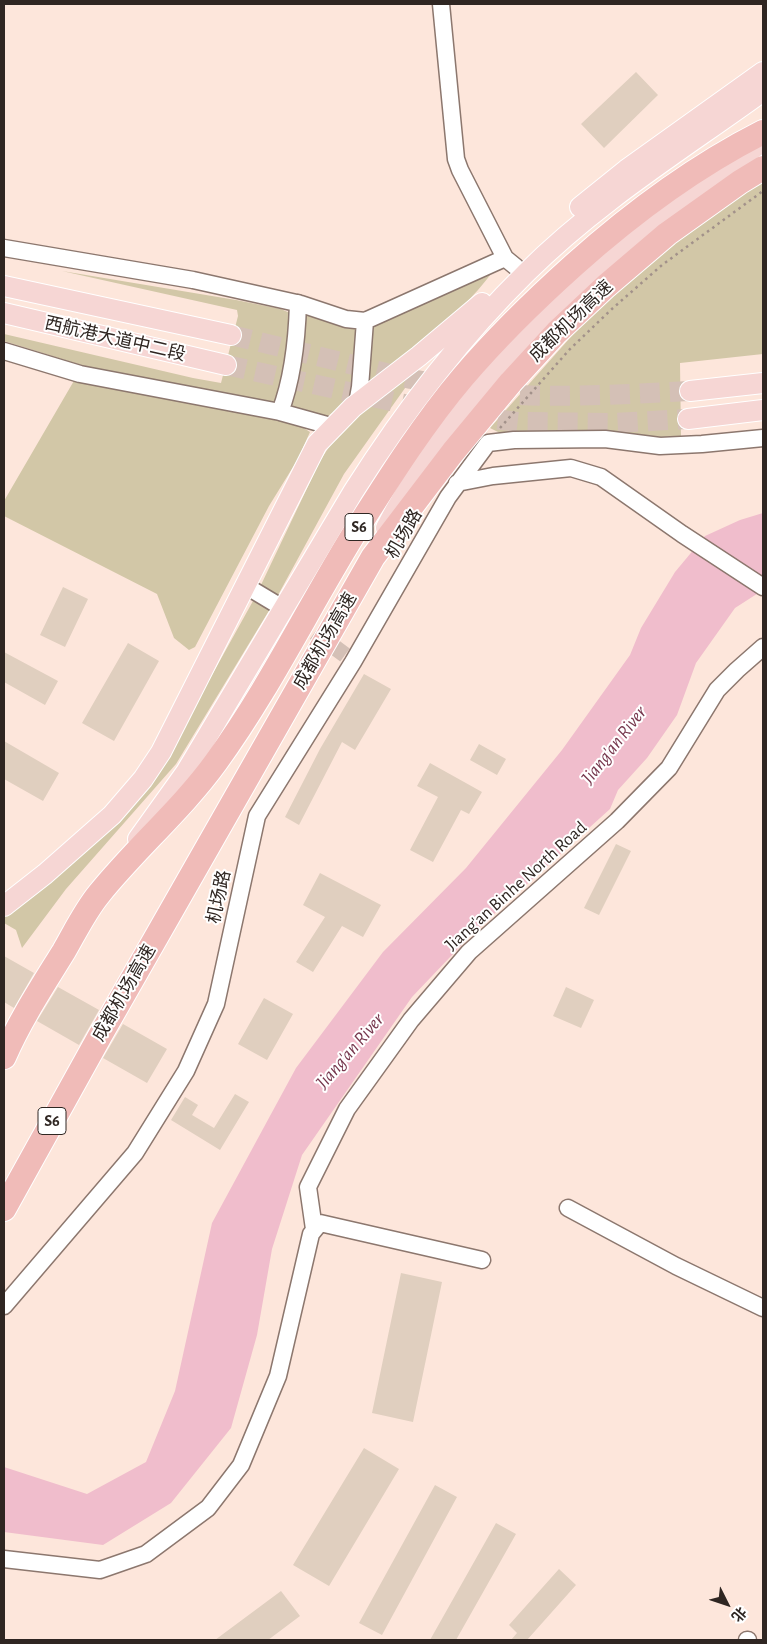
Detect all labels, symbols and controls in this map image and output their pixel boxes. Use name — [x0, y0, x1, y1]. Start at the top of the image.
street label: 成都机场高速 — [525, 276, 617, 366]
street label: 西航港大道中二段 — [42, 312, 188, 366]
street label: 机场路 — [381, 505, 427, 563]
road number: S6 — [345, 514, 373, 540]
street label: 成都机场高速 — [289, 589, 361, 693]
water label: Jiang'an River — [577, 702, 651, 788]
street label: Jiang'an Binhe North Road — [441, 817, 591, 955]
street label: 机场路 — [203, 868, 235, 926]
street label: 成都机场高速 — [88, 941, 160, 1045]
water label: Jiang'an River — [311, 1009, 389, 1093]
road number: S6 — [38, 1108, 66, 1134]
north arrow — [702, 1579, 752, 1629]
text: 北 — [728, 1604, 748, 1624]

